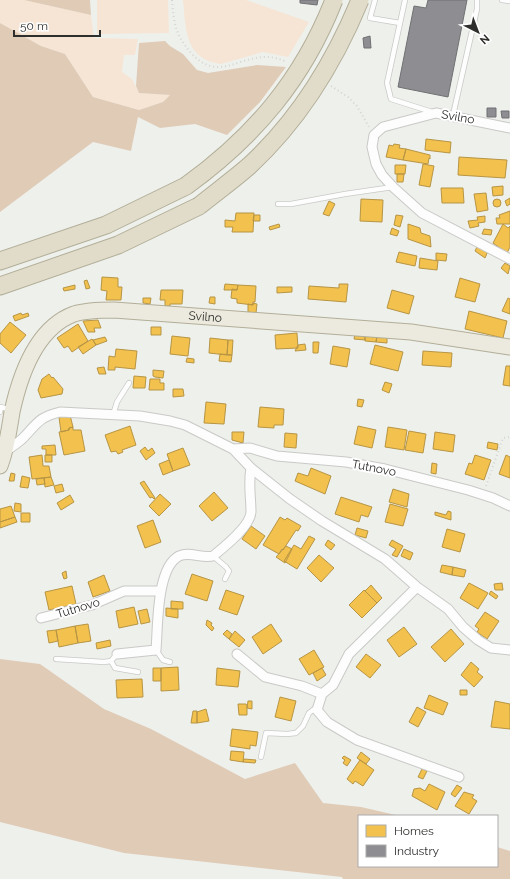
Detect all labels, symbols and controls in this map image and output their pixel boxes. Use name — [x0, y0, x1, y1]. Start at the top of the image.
scale bar — [14, 12, 100, 38]
north arrow — [458, 12, 498, 52]
text: 50 m — [20, 19, 48, 33]
text: N — [477, 31, 492, 47]
street label: Svilno — [440, 107, 476, 127]
street label: Svilno — [188, 309, 222, 325]
street label: Tutnovo — [351, 457, 397, 479]
street label: Tutnovo — [55, 595, 101, 621]
legend — [358, 815, 498, 867]
text: Homes — [394, 824, 434, 838]
text: Industry — [394, 844, 440, 858]

